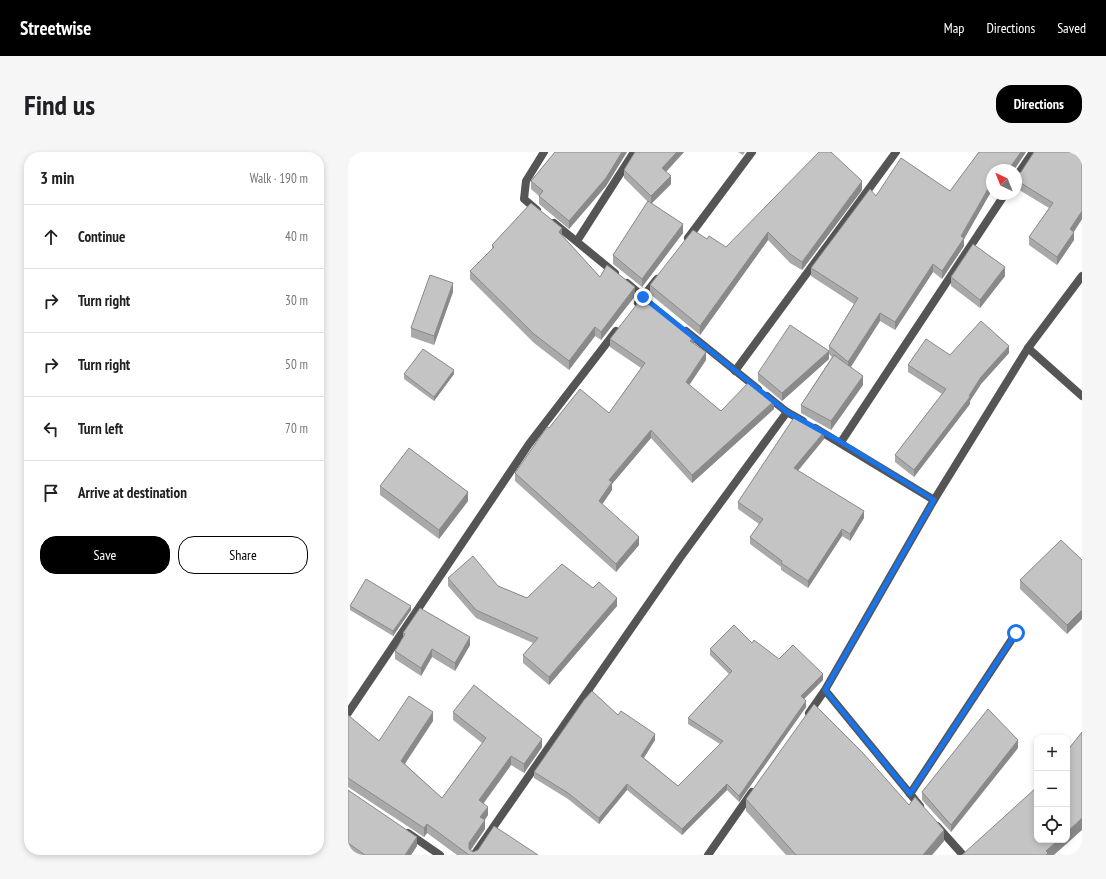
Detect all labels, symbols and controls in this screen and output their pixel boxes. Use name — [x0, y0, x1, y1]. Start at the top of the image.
text: Streetwise — [20, 16, 91, 40]
text: Map — [944, 19, 964, 37]
text: Directions — [986, 19, 1035, 37]
text: Saved — [1057, 19, 1086, 37]
button: Directions — [996, 85, 1082, 123]
text: Find us — [24, 86, 95, 123]
north arrow — [986, 164, 1022, 200]
text: 3 min — [40, 167, 74, 189]
text: Walk · 190 m — [250, 170, 308, 187]
icon: ahead — [40, 226, 62, 248]
text: Continue — [78, 227, 125, 246]
text: 40 m — [285, 228, 308, 245]
route end — [634, 288, 652, 306]
icon: right — [40, 290, 62, 312]
text: Turn right — [78, 291, 130, 310]
text: 30 m — [285, 292, 308, 309]
icon: right — [40, 354, 62, 376]
text: Turn right — [78, 355, 130, 374]
text: 50 m — [285, 356, 308, 373]
icon: left — [40, 418, 62, 440]
text: Turn left — [78, 419, 123, 438]
text: 70 m — [285, 420, 308, 437]
icon: arrive — [40, 482, 62, 504]
text: Arrive at destination — [78, 483, 187, 502]
button: Save — [40, 536, 170, 574]
button: Share — [178, 536, 308, 574]
route start — [1007, 624, 1025, 642]
map controls — [1034, 735, 1070, 843]
button: + — [1034, 735, 1070, 771]
button: − — [1034, 771, 1070, 807]
button: locate — [1034, 807, 1070, 843]

